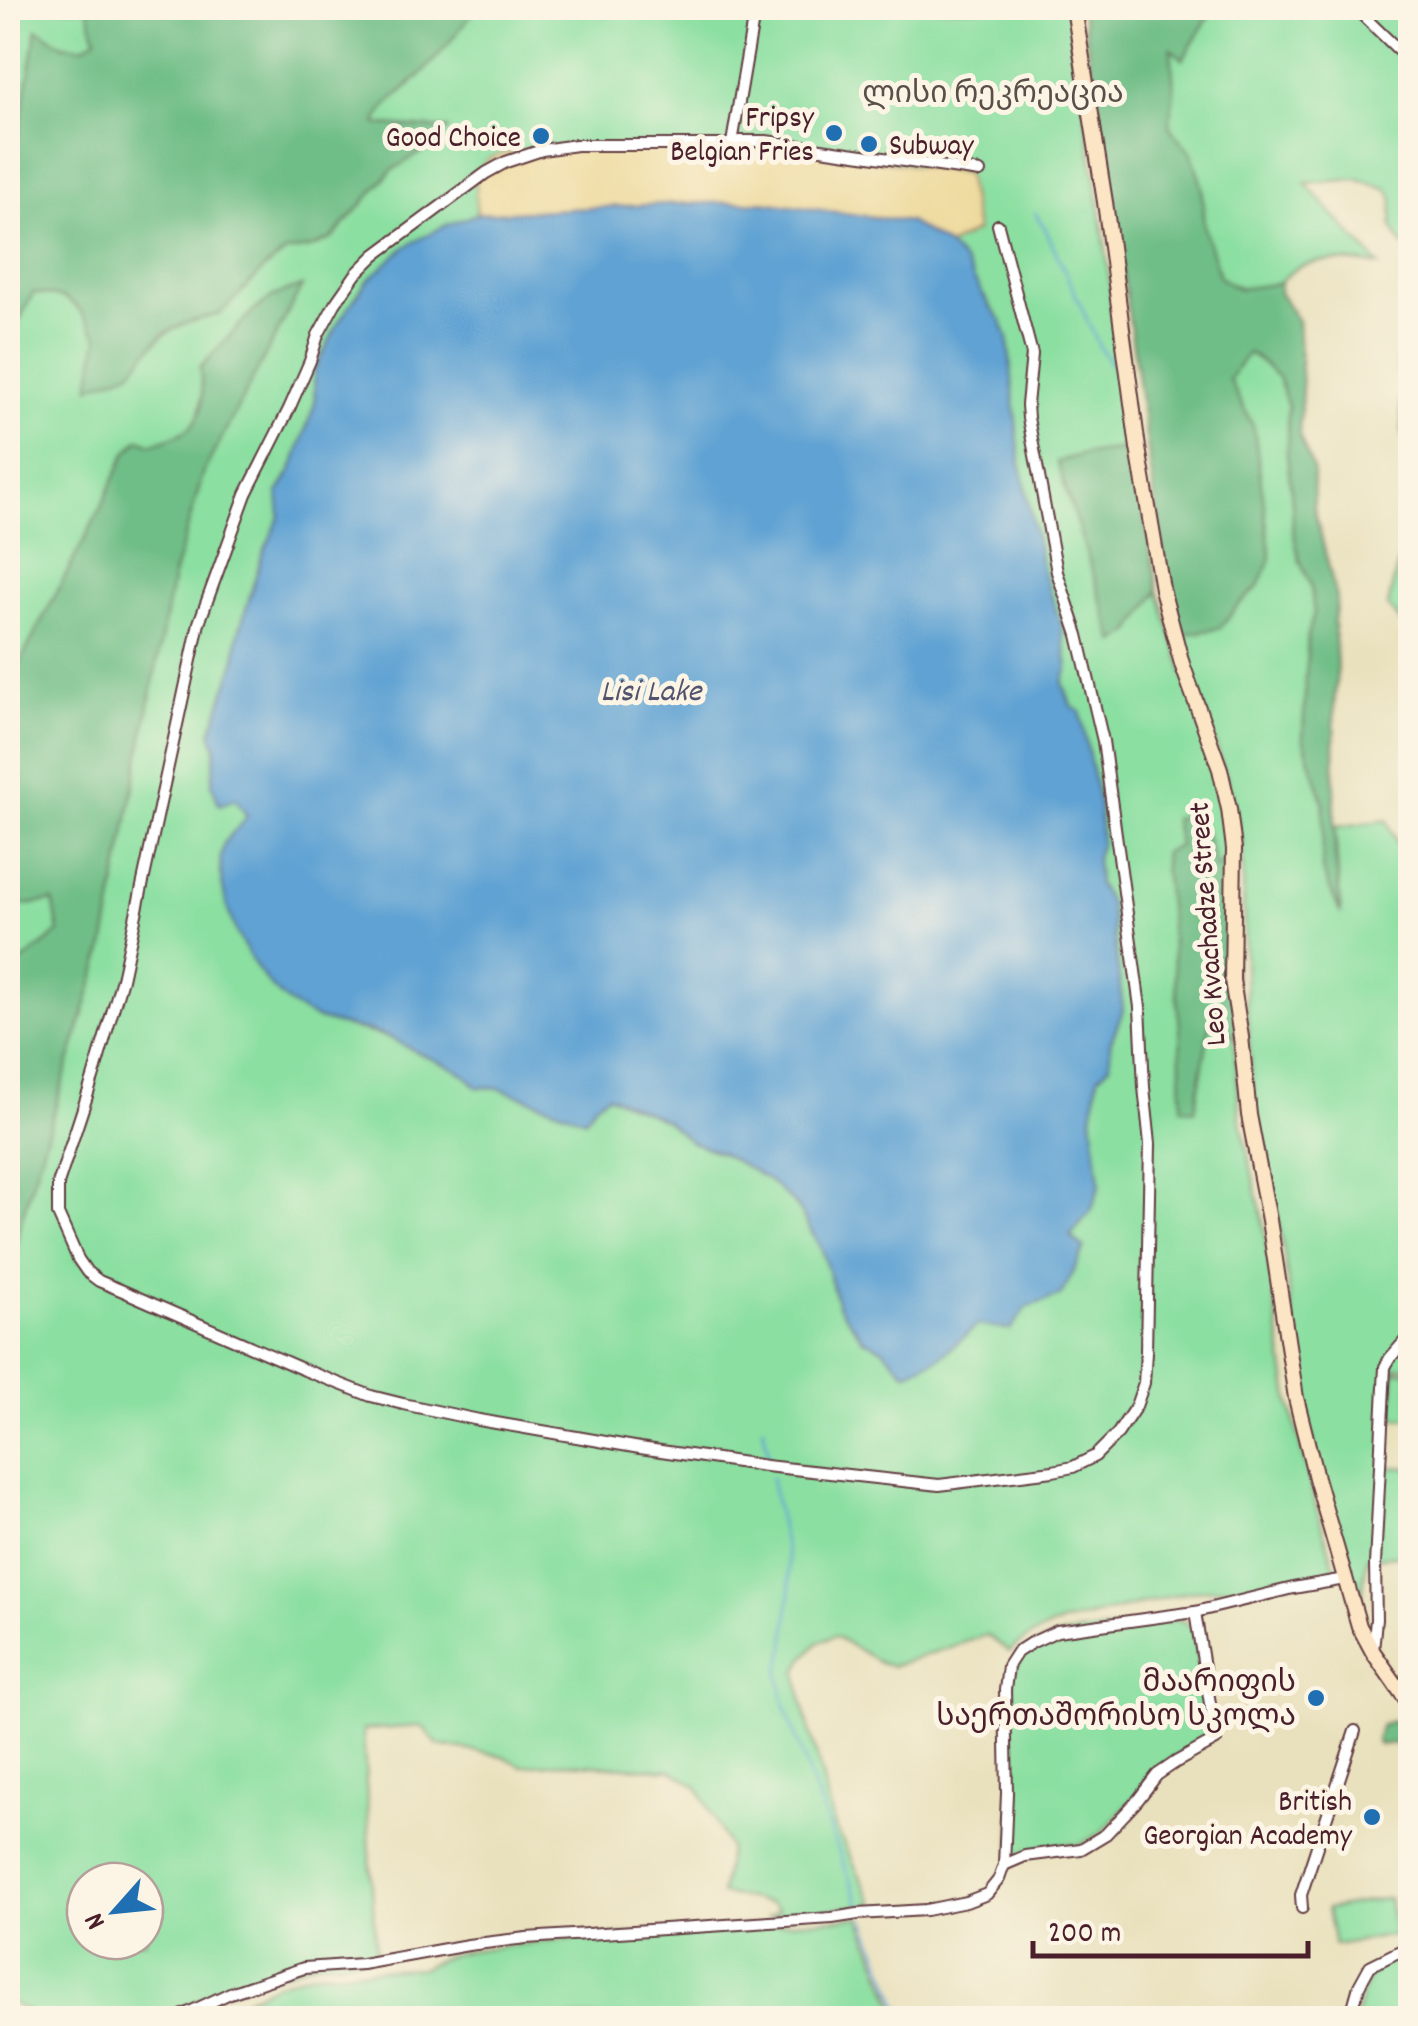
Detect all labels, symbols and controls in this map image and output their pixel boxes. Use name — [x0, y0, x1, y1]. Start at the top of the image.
park label: ლისი რეკრეაცია — [862, 75, 1124, 118]
place label: Fripsy Belgian Fries — [670, 99, 815, 176]
place label: Good Choice — [386, 119, 521, 162]
marker: Fripsy Belgian Fries — [823, 122, 845, 144]
marker: Good Choice — [530, 125, 552, 147]
place label: Subway — [889, 127, 975, 170]
marker: Subway — [858, 133, 880, 155]
water label: Lisi Lake — [601, 671, 703, 717]
street label: Leo Kvachadze Street — [1181, 800, 1240, 1047]
place label: მაარიფის საერთაშორისო სკოლა — [936, 1664, 1296, 1741]
marker: მაარიფის საერთაშორისო სკოლა — [1305, 1687, 1327, 1709]
place label: British Georgian Academy — [1143, 1783, 1353, 1860]
marker: British Georgian Academy — [1361, 1806, 1383, 1828]
north arrow — [65, 1861, 165, 1961]
scale bar — [1033, 1896, 1308, 1958]
text: N — [76, 1905, 118, 1935]
text: 200 m — [1048, 1914, 1121, 1957]

